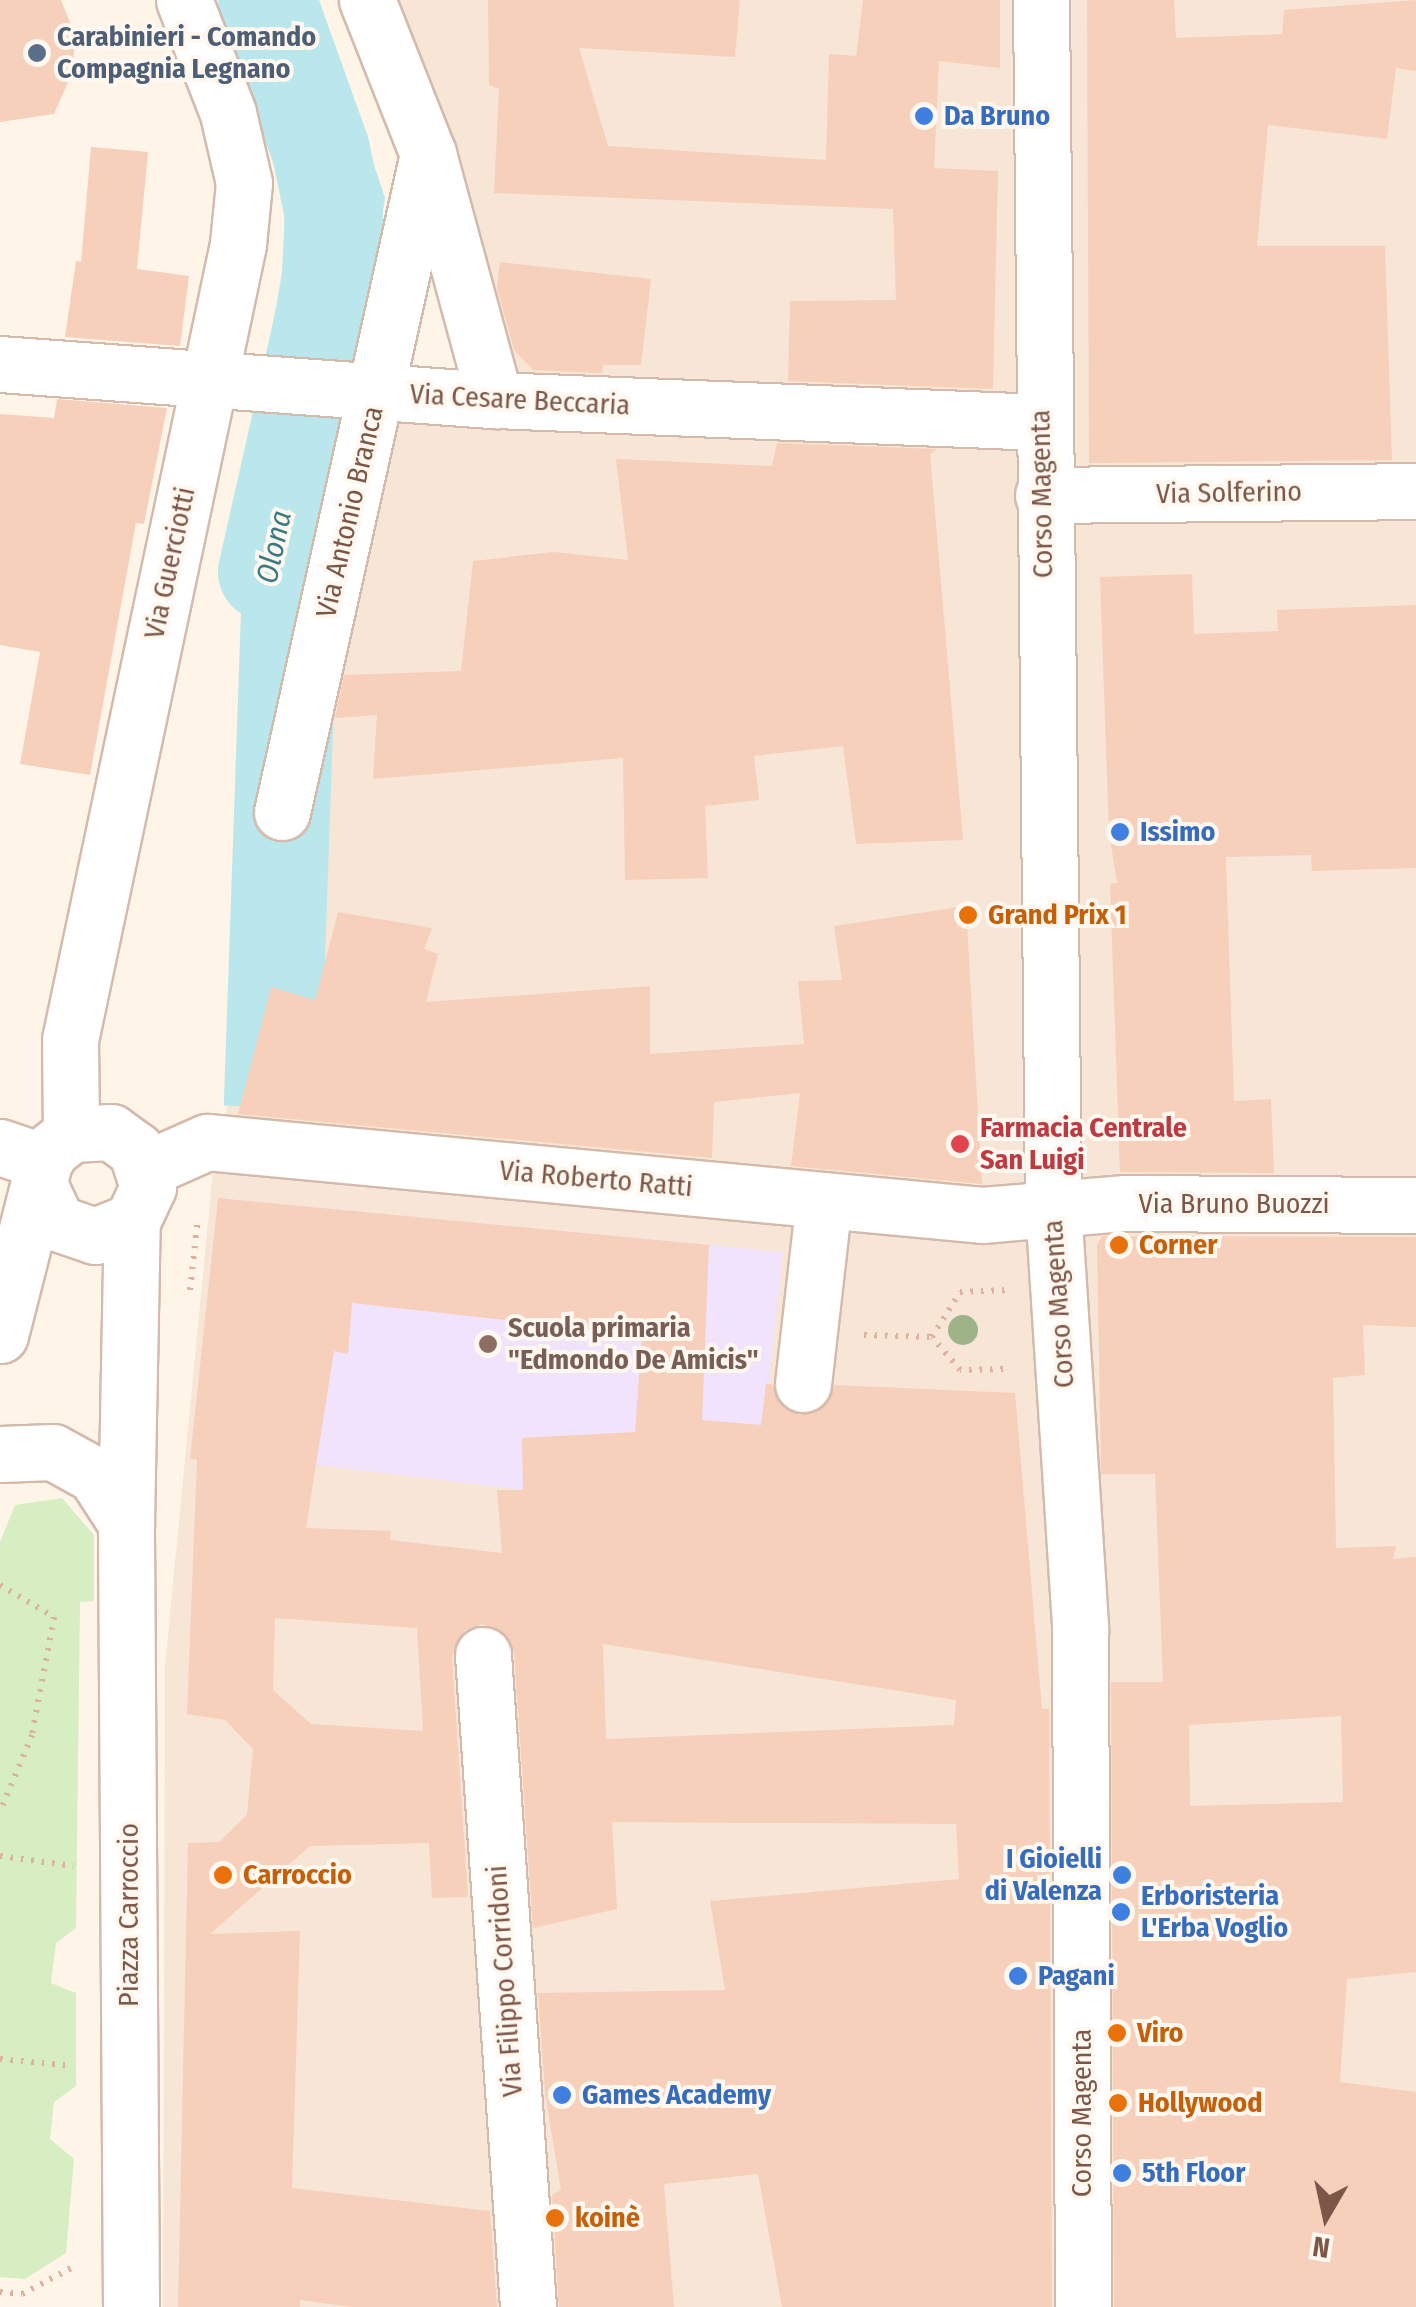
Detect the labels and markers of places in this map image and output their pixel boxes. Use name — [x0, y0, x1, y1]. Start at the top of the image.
place label: Carabinieri - Comando Compagnia Legnano — [57, 20, 316, 86]
marker: Carabinieri - Comando Compagnia Legnano — [26, 42, 48, 64]
place label: Da Bruno — [944, 99, 1050, 133]
marker: Da Bruno — [913, 105, 935, 127]
place label: Issimo — [1140, 815, 1215, 849]
marker: Issimo — [1109, 821, 1131, 843]
place label: Grand Prix 1 — [988, 898, 1127, 932]
marker: Grand Prix 1 — [957, 904, 979, 926]
place label: Farmacia Centrale San Luigi — [980, 1111, 1187, 1177]
marker: Farmacia Centrale San Luigi — [949, 1133, 971, 1155]
place label: Corner — [1139, 1228, 1217, 1262]
marker: Corner — [1108, 1234, 1130, 1256]
place label: Scuola primaria "Edmondo De Amicis" — [508, 1311, 759, 1377]
marker: Scuola primaria "Edmondo De Amicis" — [477, 1333, 499, 1355]
place label: I Gioielli di Valenza — [985, 1842, 1102, 1908]
place label: Carroccio — [243, 1858, 352, 1892]
marker: Carroccio — [212, 1864, 234, 1886]
marker: I Gioielli di Valenza — [1111, 1864, 1133, 1886]
place label: Erboristeria L'Erba Voglio — [1141, 1879, 1288, 1945]
marker: Erboristeria L'Erba Voglio — [1110, 1901, 1132, 1923]
place label: Pagani — [1038, 1959, 1115, 1993]
marker: Pagani — [1007, 1965, 1029, 1987]
place label: Viro — [1137, 2016, 1183, 2050]
marker: Viro — [1106, 2022, 1128, 2044]
place label: Games Academy — [582, 2078, 771, 2112]
marker: Games Academy — [551, 2084, 573, 2106]
place label: Hollywood — [1138, 2086, 1263, 2120]
marker: Hollywood — [1107, 2092, 1129, 2114]
place label: 5th Floor — [1142, 2156, 1246, 2190]
marker: 5th Floor — [1111, 2162, 1133, 2184]
place label: koinè — [575, 2201, 640, 2235]
marker: koinè — [544, 2207, 566, 2229]

